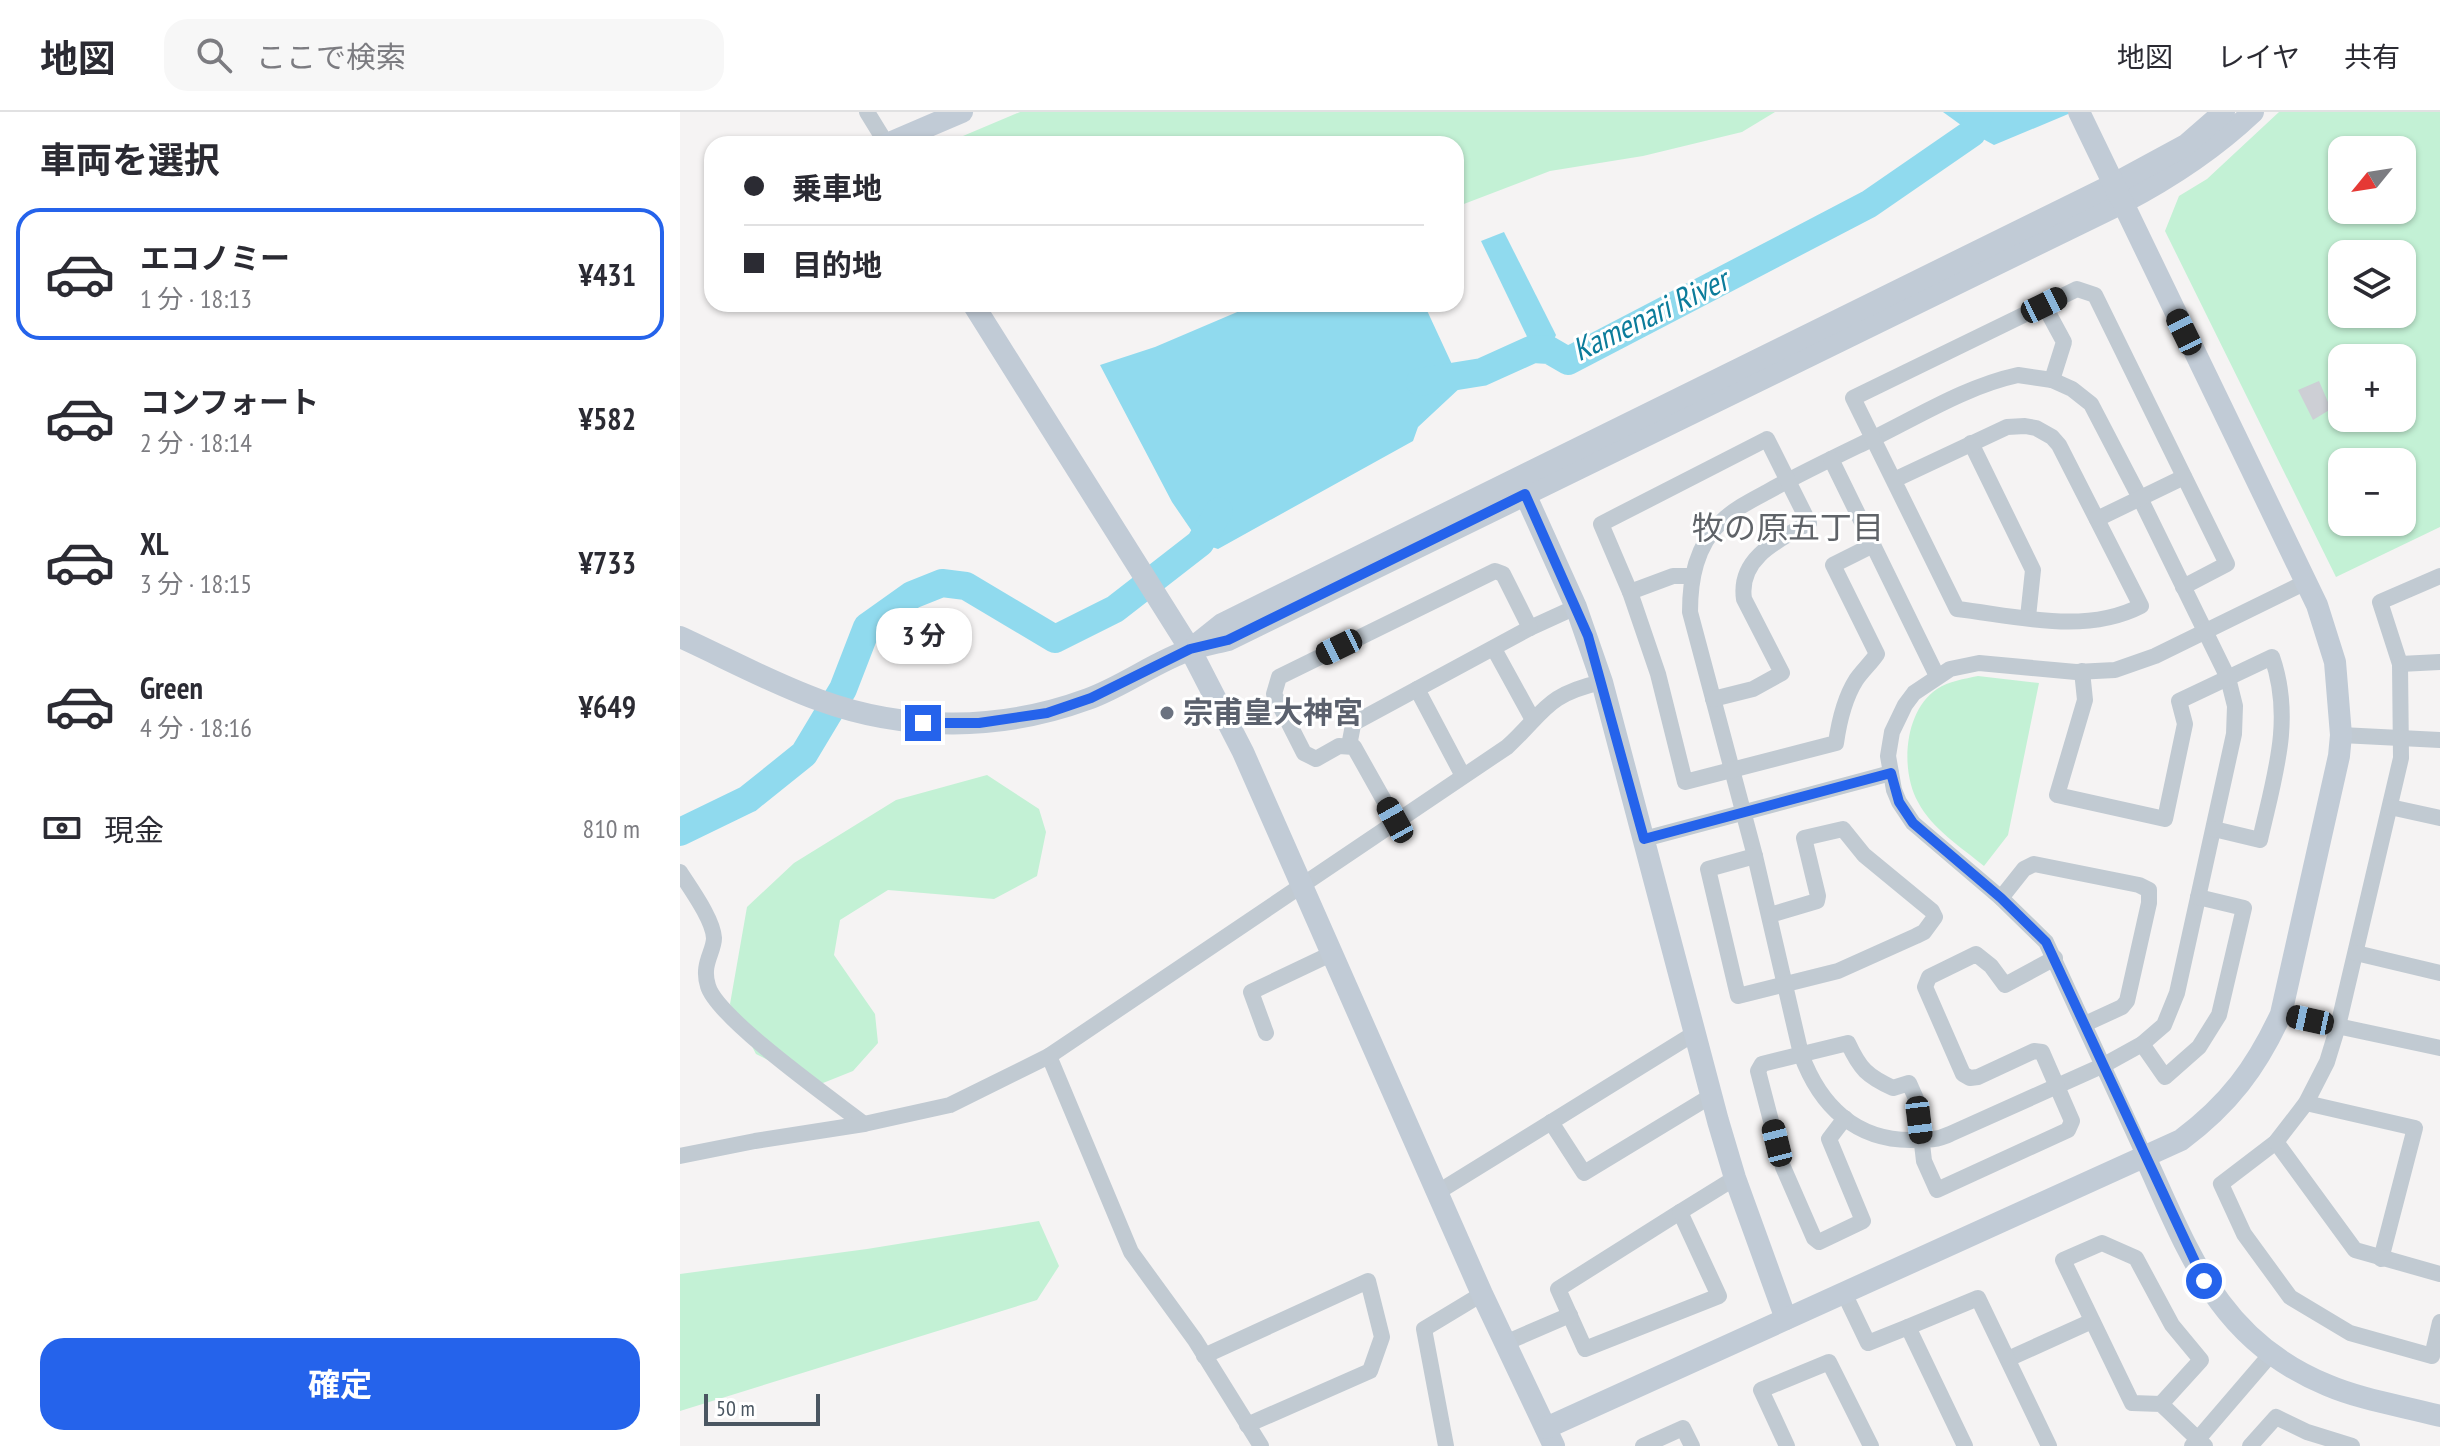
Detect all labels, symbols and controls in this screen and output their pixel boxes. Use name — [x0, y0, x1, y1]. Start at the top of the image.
search box — [164, 19, 724, 91]
text: 地図 — [40, 33, 116, 82]
icon: search — [192, 33, 236, 77]
text: ここで検索 — [256, 37, 406, 76]
text: 地図 — [2117, 38, 2173, 75]
text: レイヤ — [2217, 38, 2300, 75]
text: 共有 — [2344, 38, 2400, 75]
text: 車両を選択 — [40, 136, 220, 183]
north arrow — [2328, 136, 2416, 224]
map controls — [2328, 136, 2416, 536]
text: 乗車地 — [792, 168, 882, 207]
icon: car — [44, 238, 116, 310]
text: エコノミー — [140, 238, 290, 277]
button: layers — [2328, 240, 2416, 328]
text: 目的地 — [792, 245, 882, 284]
text: ¥431 — [579, 255, 636, 294]
water label: Kamenari River — [1565, 257, 1738, 370]
text: 1 分 · 18:13 — [140, 282, 252, 315]
car — [2017, 284, 2071, 326]
car — [2163, 305, 2205, 359]
button: + — [2328, 344, 2416, 432]
icon: car — [44, 382, 116, 454]
text: コンフォート — [140, 382, 319, 421]
text: ¥582 — [579, 399, 636, 438]
text: 2 分 · 18:14 — [140, 426, 252, 459]
button: − — [2328, 448, 2416, 536]
district label: 牧の原五丁目 — [1692, 506, 1884, 548]
text: XL — [140, 524, 169, 563]
icon: car — [44, 526, 116, 598]
text: ¥733 — [579, 543, 636, 582]
text: 3 分 · 18:15 — [140, 567, 252, 600]
callout: 3 分 — [875, 607, 971, 663]
text: 3 分 — [902, 619, 946, 652]
car — [1312, 626, 1366, 668]
text: Green — [140, 668, 203, 707]
icon: car — [44, 670, 116, 742]
text: ¥649 — [579, 687, 636, 726]
place label: 宗甫皇大神宮 — [1183, 692, 1363, 731]
marker: 宗甫皇大神宮 — [1158, 704, 1176, 722]
route end — [905, 705, 941, 741]
text: 4 分 · 18:16 — [140, 711, 252, 744]
car — [1373, 793, 1417, 847]
icon: cash — [40, 806, 84, 850]
text: 現金 — [104, 810, 164, 849]
text: 810 m — [582, 812, 640, 845]
car — [2284, 1003, 2336, 1037]
car — [1904, 1095, 1934, 1145]
car — [1760, 1117, 1794, 1169]
route start — [2186, 1263, 2222, 1299]
button: 確定 — [40, 1338, 640, 1430]
scale bar — [704, 1390, 820, 1426]
text: 50 m — [716, 1394, 755, 1422]

